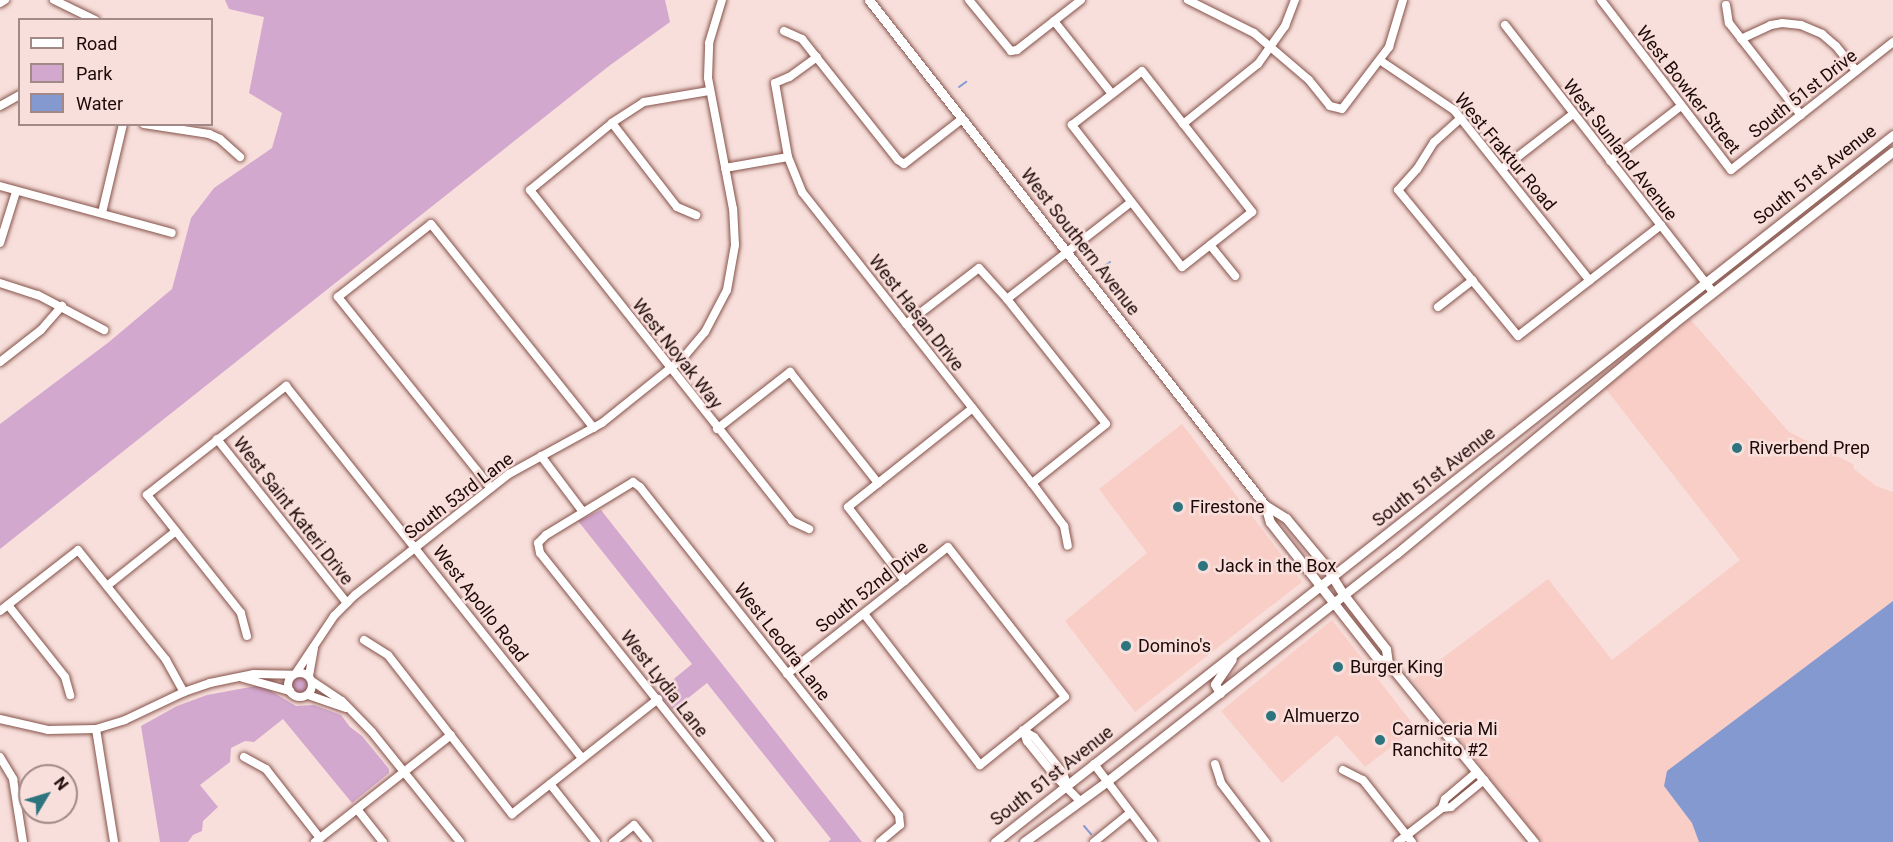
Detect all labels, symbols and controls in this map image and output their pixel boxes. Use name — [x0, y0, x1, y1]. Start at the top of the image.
legend — [18, 18, 213, 126]
street label: West Bowker Street — [1631, 22, 1745, 158]
text: Road — [76, 33, 117, 54]
street label: South 51st Drive — [1745, 45, 1861, 143]
text: Park — [76, 63, 112, 84]
street label: West Sunland Avenue — [1558, 75, 1682, 225]
street label: West Fraktur Road — [1449, 89, 1561, 215]
text: Water — [76, 93, 123, 114]
street label: South 51st Avenue — [1749, 120, 1881, 230]
street label: West Southern Avenue — [1016, 164, 1144, 320]
street label: West Hasan Drive — [864, 251, 968, 375]
street label: West Novak Way — [627, 295, 727, 413]
street label: South 51st Avenue — [1368, 422, 1500, 532]
street label: West Saint Kateri Drive — [228, 433, 358, 589]
place label: Riverbend Prep — [1749, 437, 1870, 459]
marker: Riverbend Prep — [1730, 441, 1744, 455]
street label: South 53rd Lane — [400, 448, 518, 544]
place label: Firestone — [1190, 496, 1265, 518]
marker: Firestone — [1171, 500, 1185, 514]
street label: South 52nd Drive — [812, 537, 932, 637]
street label: West Apollo Road — [428, 541, 532, 667]
place label: Jack in the Box — [1215, 555, 1337, 577]
marker: Jack in the Box — [1196, 559, 1210, 573]
street label: West Leodra Lane — [729, 579, 835, 705]
street label: West Lydia Lane — [616, 626, 712, 742]
place label: Domino's — [1138, 635, 1211, 657]
marker: Domino's — [1119, 639, 1133, 653]
place label: Burger King — [1350, 656, 1443, 678]
marker: Burger King — [1331, 660, 1345, 674]
place label: Almuerzo — [1283, 705, 1360, 727]
marker: Almuerzo — [1264, 709, 1278, 723]
place label: Carniceria Mi Ranchito #2 — [1392, 719, 1498, 762]
street label: South 51st Avenue — [986, 721, 1118, 831]
marker: Carniceria Mi Ranchito #2 — [1373, 733, 1387, 747]
north arrow — [18, 764, 78, 824]
text: N — [50, 774, 72, 794]

